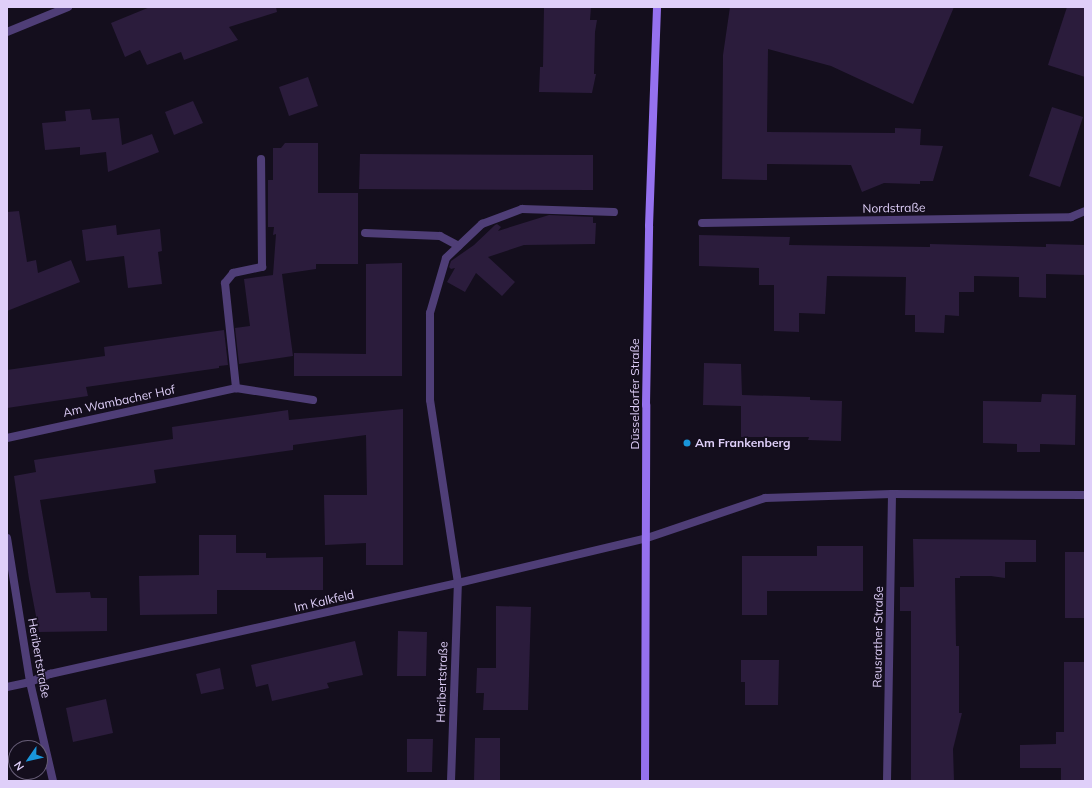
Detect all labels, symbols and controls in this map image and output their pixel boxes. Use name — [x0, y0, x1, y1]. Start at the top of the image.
street label: Nordstraße — [862, 200, 926, 216]
street label: Düsseldorfer Straße — [628, 338, 642, 450]
street label: Am Wambacher Hof — [62, 382, 176, 420]
place label: Am Frankenberg — [695, 436, 791, 450]
marker: Am Frankenberg — [682, 438, 692, 448]
street label: Reusrather Straße — [870, 586, 886, 688]
street label: Im Kalkfeld — [293, 587, 355, 615]
street label: Heribertstraße — [25, 617, 53, 699]
street label: Heribertstraße — [433, 641, 451, 723]
north arrow — [8, 740, 48, 780]
text: N — [11, 759, 27, 774]

